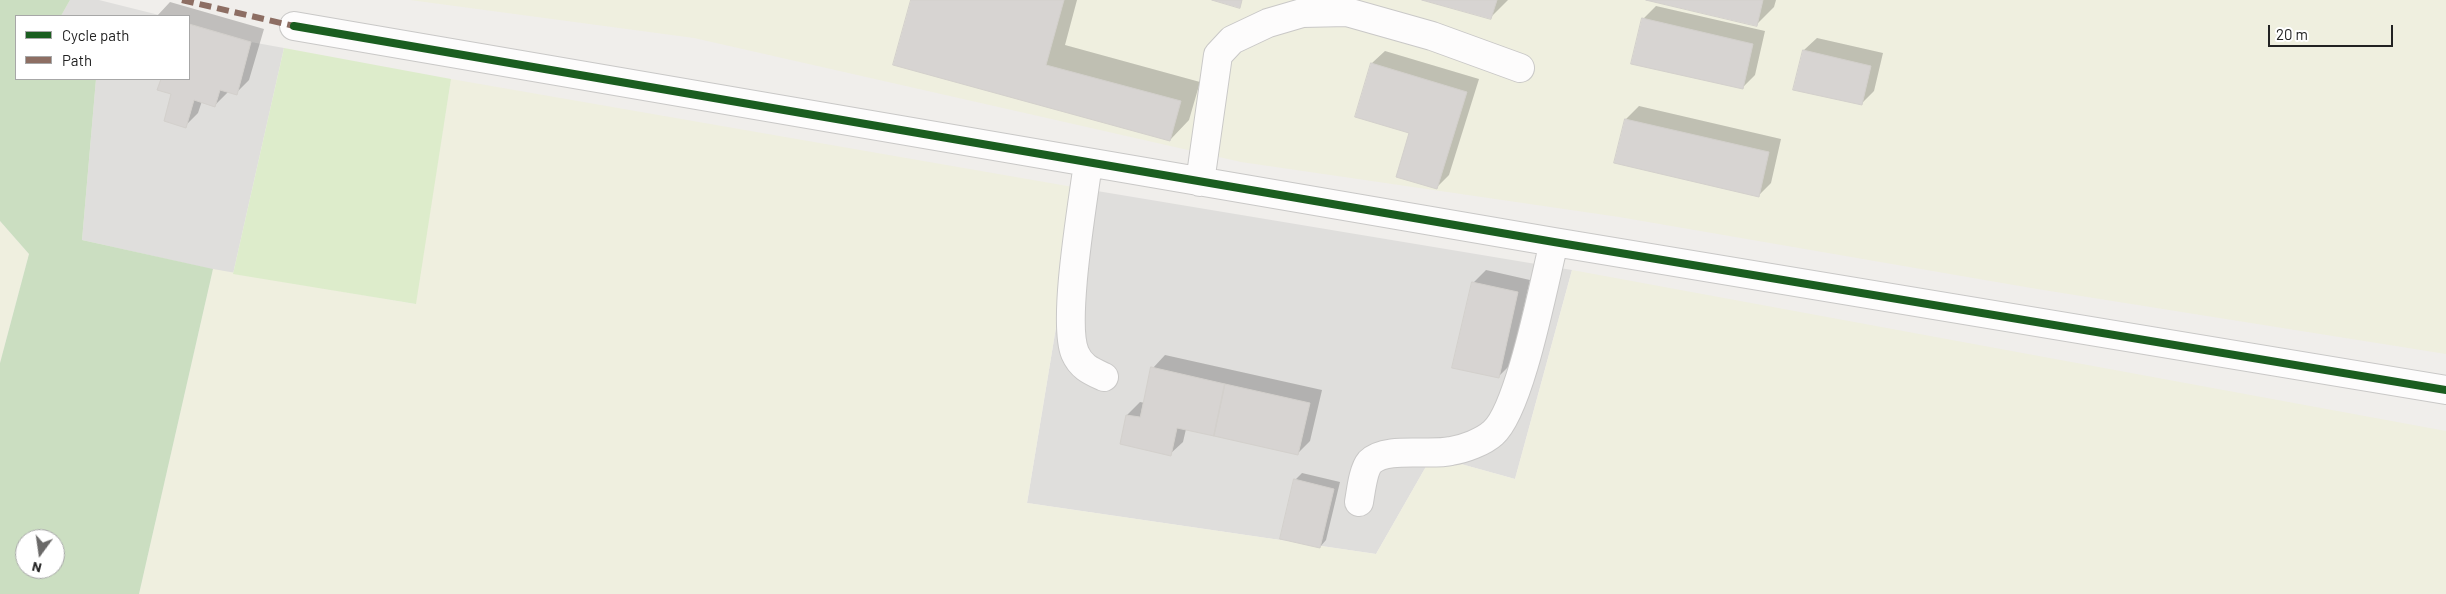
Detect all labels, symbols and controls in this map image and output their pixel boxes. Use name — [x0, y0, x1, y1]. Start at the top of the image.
legend — [15, 15, 190, 80]
scale bar — [2271, 15, 2396, 47]
text: 20 m — [2276, 25, 2308, 43]
text: Cycle path — [62, 26, 129, 44]
text: Path — [62, 51, 92, 69]
north arrow — [15, 529, 65, 579]
text: N — [30, 559, 43, 577]

